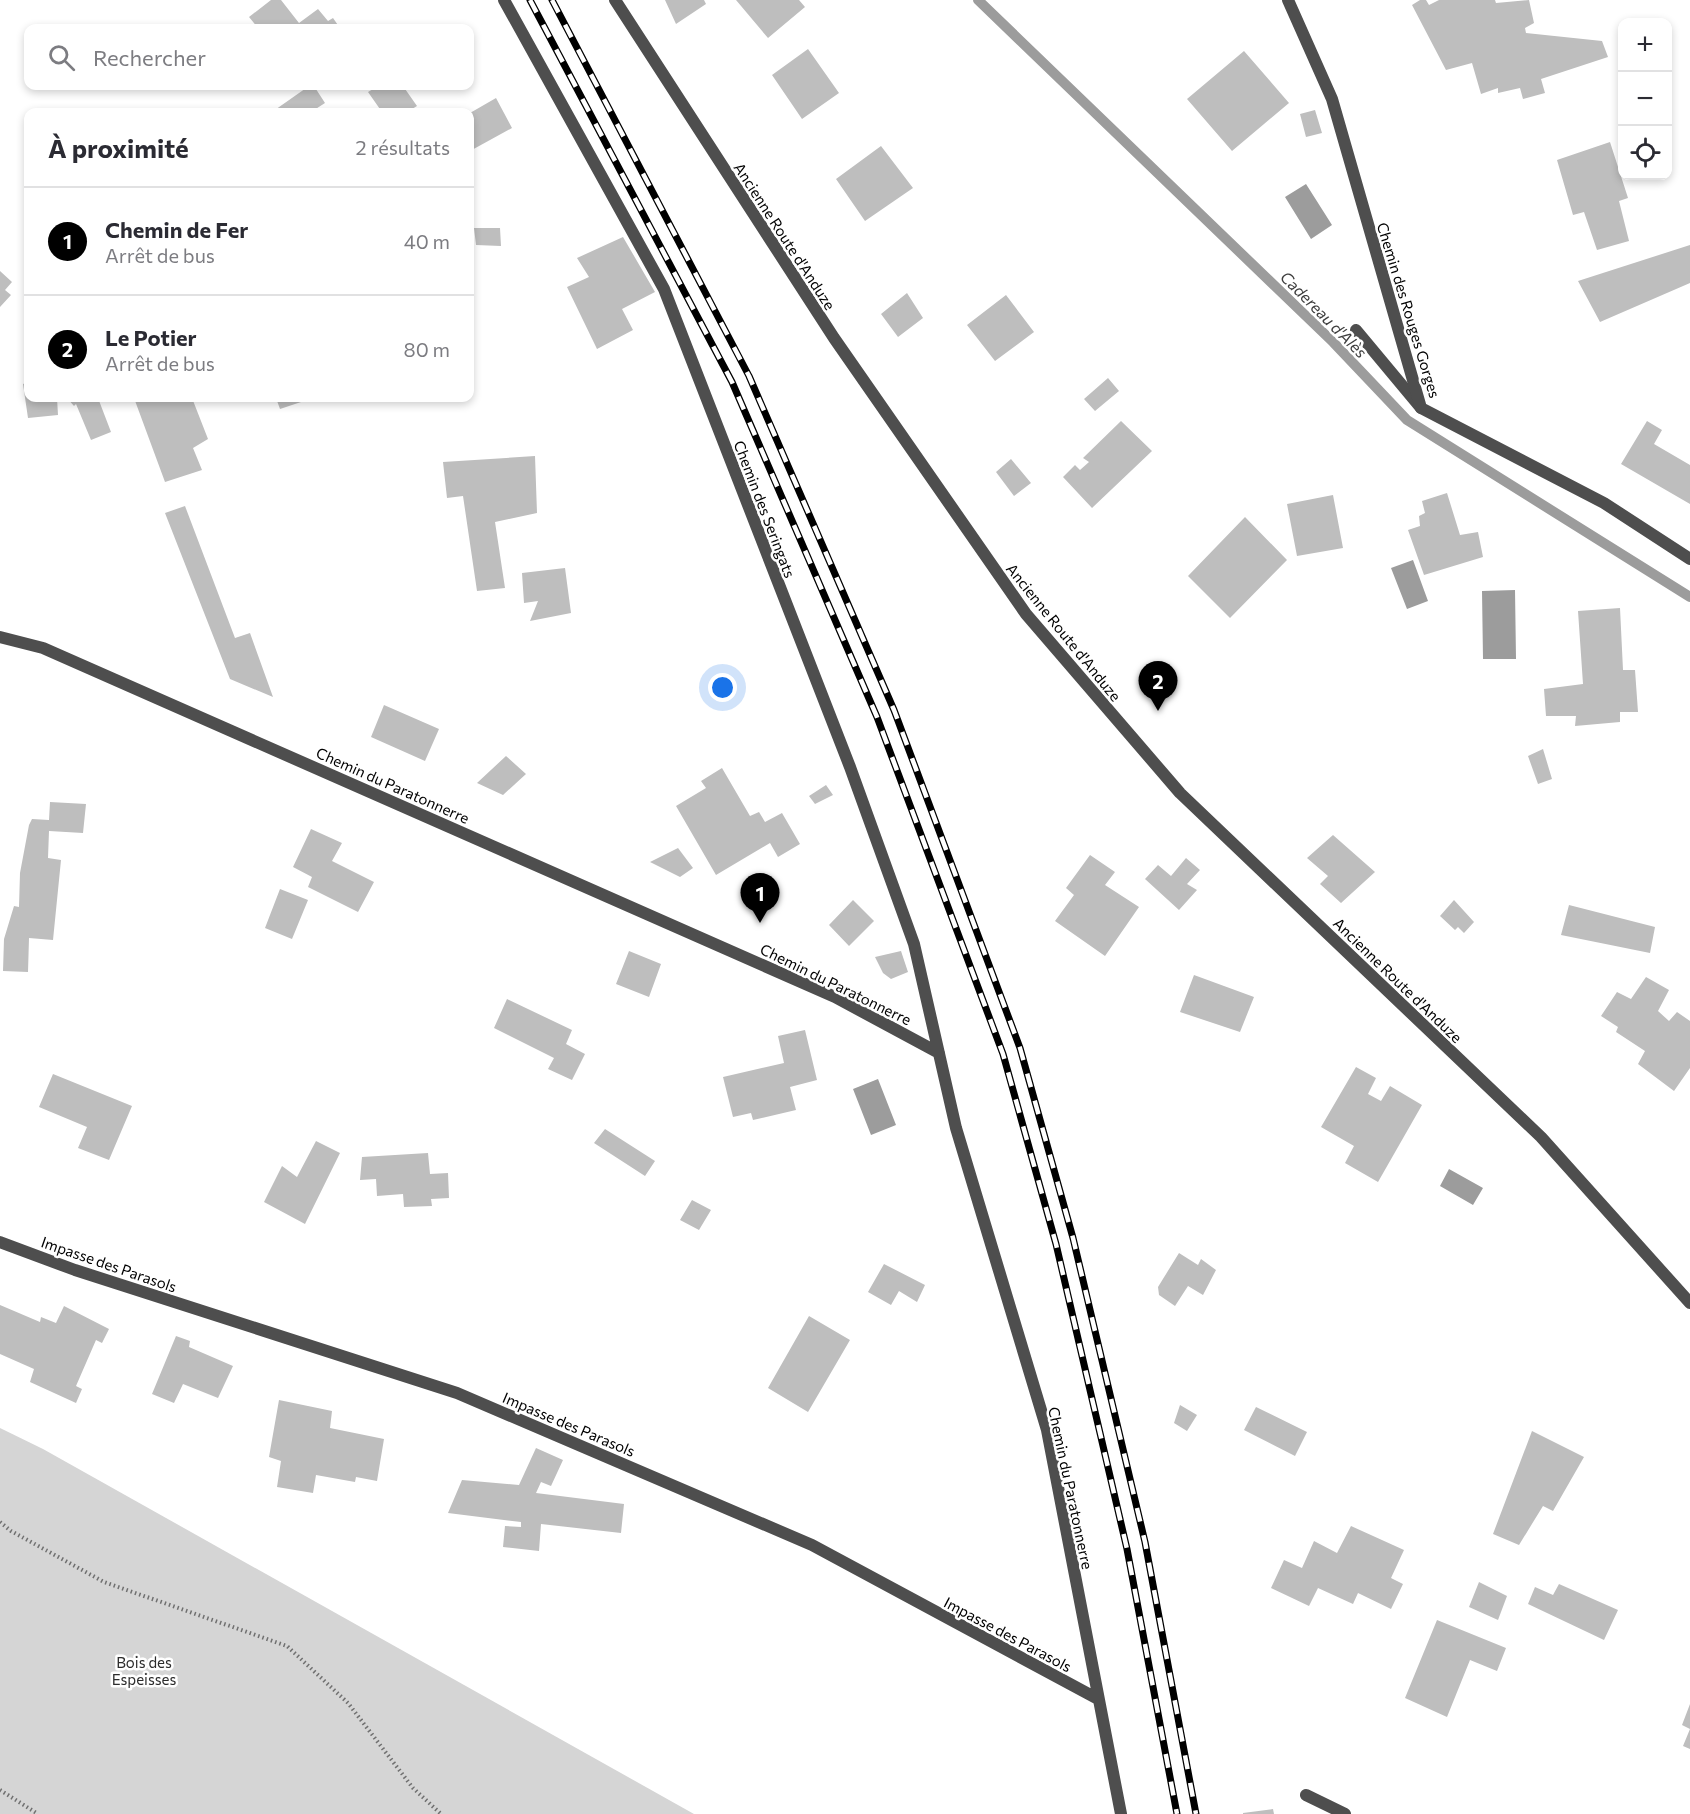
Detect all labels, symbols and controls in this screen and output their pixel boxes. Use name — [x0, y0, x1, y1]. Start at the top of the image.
map controls — [1618, 18, 1672, 180]
button: + — [1618, 18, 1672, 72]
search box — [24, 24, 474, 90]
icon: search — [45, 41, 78, 74]
text: Rechercher — [93, 44, 206, 71]
button: − — [1618, 72, 1672, 126]
button: locate — [1618, 126, 1672, 180]
text: À proximité — [48, 132, 189, 163]
text: 2 résultats — [356, 135, 450, 159]
street label: Ancienne Route d'Anduze — [731, 159, 839, 313]
text: Chemin de Fer — [105, 216, 248, 243]
street label: Chemin des Rouges Gorges — [1374, 220, 1444, 400]
text: 1 — [63, 229, 72, 253]
text: 40 m — [404, 229, 450, 253]
text: Arrêt de bus — [105, 243, 215, 267]
water label: Cadereau d'Alès — [1277, 267, 1371, 361]
text: Le Potier — [105, 324, 197, 351]
text: 2 — [62, 337, 73, 361]
text: 80 m — [404, 337, 450, 361]
text: Arrêt de bus — [105, 351, 215, 375]
street label: Chemin des Seringats — [731, 438, 800, 580]
street label: Ancienne Route d'Anduze — [1003, 559, 1125, 705]
pin: 2 — [1138, 662, 1178, 711]
your location — [708, 673, 737, 702]
street label: Chemin du Paratonnerre — [314, 743, 472, 827]
pin: 1 — [740, 874, 780, 923]
street label: Ancienne Route d'Anduze — [1330, 914, 1466, 1046]
street label: Chemin du Paratonnerre — [758, 940, 915, 1028]
street label: Impasse des Parasols — [39, 1232, 179, 1296]
street label: Impasse des Parasols — [500, 1388, 638, 1460]
street label: Chemin du Paratonnerre — [1045, 1405, 1097, 1571]
street label: Impasse des Parasols — [941, 1593, 1075, 1675]
park label: Bois des Espeisses — [112, 1653, 177, 1688]

